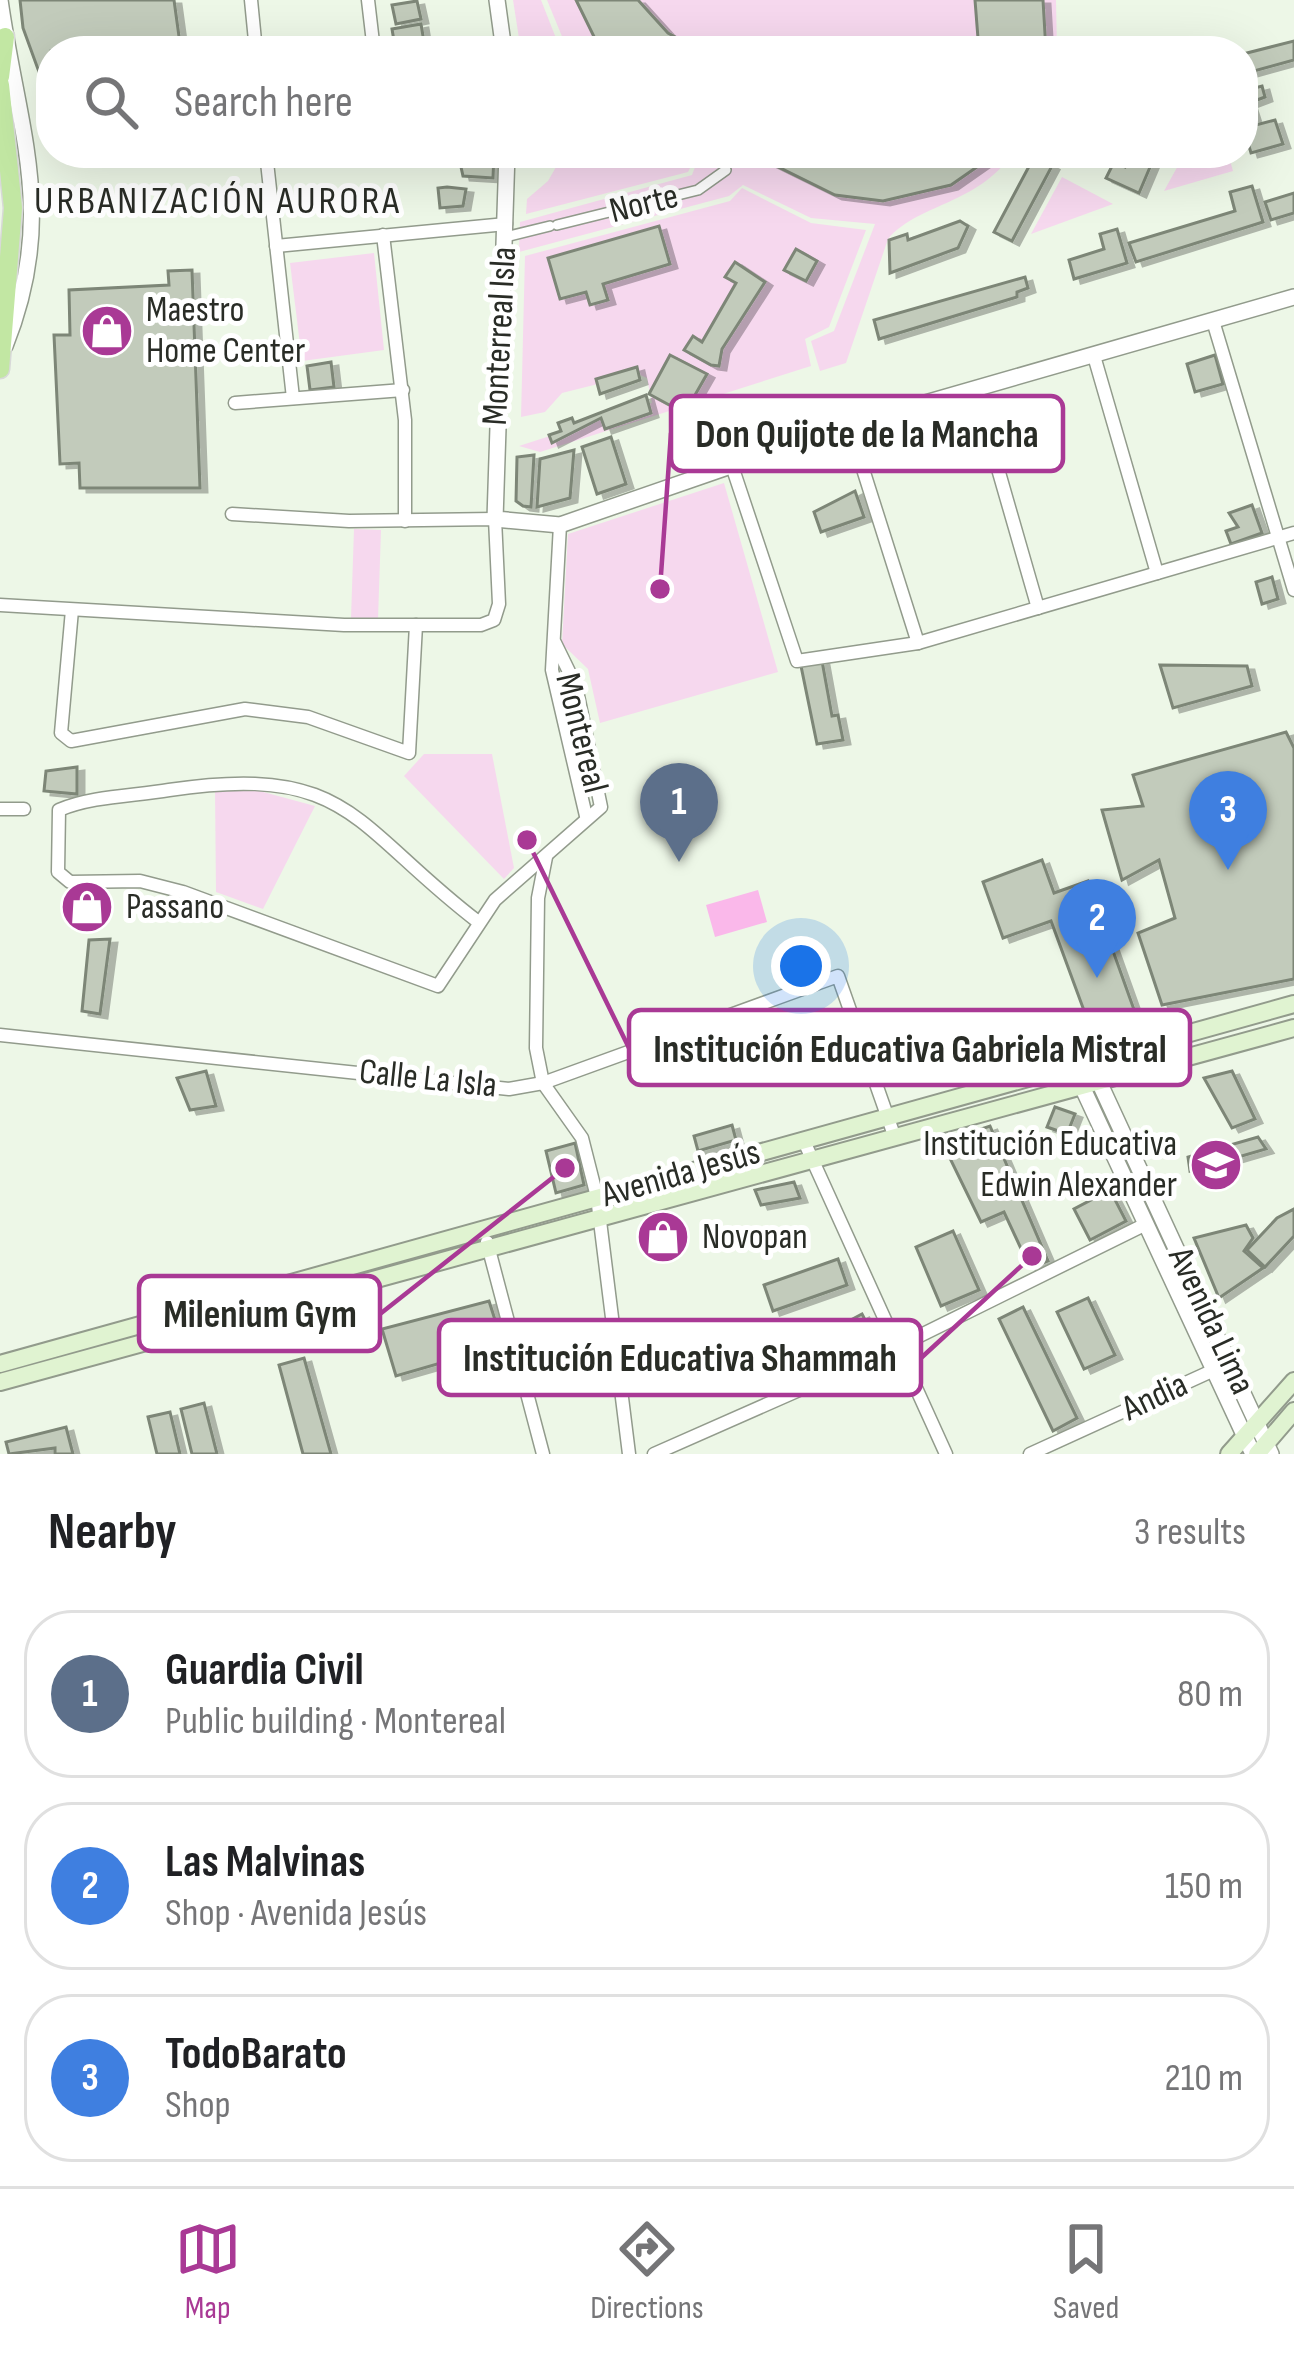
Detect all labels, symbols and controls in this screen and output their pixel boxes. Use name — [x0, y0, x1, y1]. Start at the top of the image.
search box — [36, 36, 1258, 168]
icon: search — [78, 69, 144, 135]
text: Search here — [174, 75, 353, 130]
street label: Norte — [605, 175, 683, 233]
district label: URBANIZACIÓN AURORA — [34, 178, 402, 225]
street label: Monterreal Isla — [474, 246, 526, 426]
place label: Maestro Home Center — [146, 289, 305, 373]
shop icon: Maestro Home Center — [79, 303, 135, 359]
callout: Don Quijote de la Mancha — [671, 396, 1063, 471]
text: Don Quijote de la Mancha — [695, 412, 1039, 459]
street label: Montereal — [545, 669, 617, 797]
pin: 1 — [640, 763, 718, 862]
pin: 3 — [1189, 771, 1267, 870]
shop icon: Passano — [59, 879, 115, 935]
pin: 2 — [1058, 879, 1136, 978]
place label: Passano — [126, 886, 224, 929]
your location — [771, 936, 831, 996]
callout: Institución Educativa Gabriela Mistral — [629, 1010, 1190, 1085]
text: Institución Educativa Gabriela Mistral — [653, 1027, 1167, 1074]
street label: Calle La Isla — [357, 1050, 499, 1108]
place label: Institución Educativa Edwin Alexander — [923, 1123, 1177, 1207]
street label: Avenida Jesús — [596, 1131, 765, 1217]
school or university icon: Institución Educativa Edwin Alexander — [1188, 1137, 1244, 1193]
shop icon: Novopan — [635, 1209, 691, 1265]
place label: Novopan — [702, 1216, 808, 1259]
street label: Avenida Lima — [1158, 1240, 1264, 1401]
callout: Milenium Gym — [139, 1276, 380, 1351]
text: Milenium Gym — [163, 1292, 357, 1339]
callout: Institución Educativa Shammah — [439, 1320, 921, 1395]
text: Institución Educativa Shammah — [463, 1336, 897, 1383]
street label: Andia — [1115, 1363, 1194, 1431]
text: Nearby — [48, 1502, 177, 1563]
text: 3 results — [1134, 1509, 1246, 1556]
text: Guardia Civil — [165, 1643, 364, 1698]
text: 1 — [82, 1671, 98, 1718]
text: 80 m — [1177, 1671, 1243, 1718]
text: Public building · Montereal — [165, 1698, 506, 1745]
text: Las Malvinas — [165, 1835, 365, 1890]
text: 2 — [81, 1863, 99, 1910]
text: 150 m — [1165, 1863, 1243, 1910]
text: Shop · Avenida Jesús — [165, 1890, 427, 1937]
text: TodoBarato — [165, 2027, 347, 2082]
text: 3 — [81, 2055, 99, 2102]
text: 210 m — [1165, 2055, 1243, 2102]
text: Shop — [165, 2082, 231, 2129]
tab: Map — [175, 2216, 241, 2328]
tab: Directions — [590, 2216, 704, 2328]
tab: Saved — [1053, 2216, 1119, 2328]

